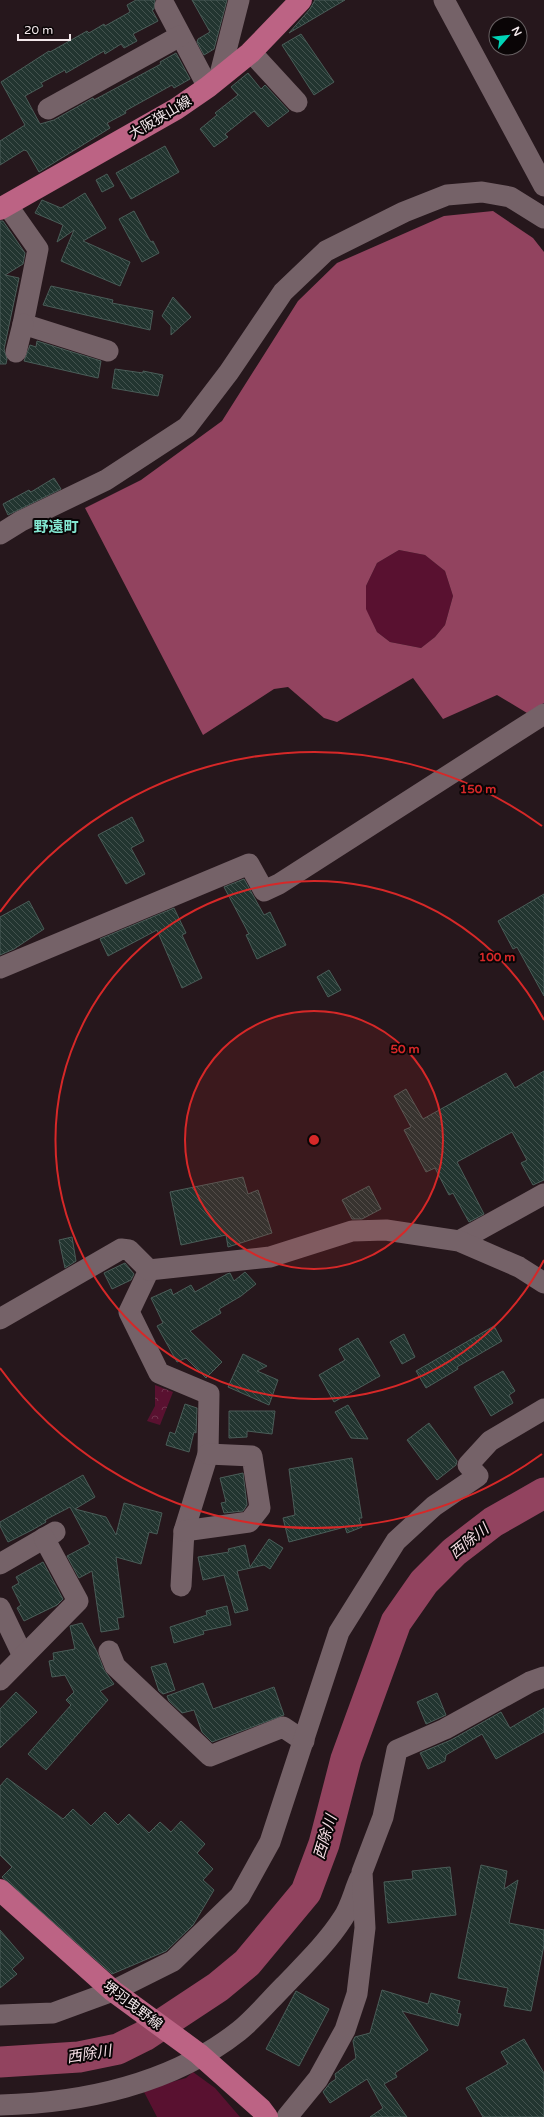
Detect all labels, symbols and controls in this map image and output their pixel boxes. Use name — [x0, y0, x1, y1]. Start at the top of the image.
scale bar — [18, 16, 70, 42]
north arrow — [488, 16, 528, 56]
text: 20 m — [24, 23, 53, 37]
text: N — [509, 25, 524, 38]
street label: 大阪狭山線 — [126, 92, 195, 143]
district label: 野遠町 — [33, 518, 79, 536]
text: 150 m — [460, 782, 496, 796]
text: 100 m — [479, 950, 515, 964]
text: 50 m — [390, 1042, 420, 1056]
centre of rings — [307, 1133, 321, 1147]
water label: 西除川 — [446, 1519, 494, 1562]
water label: 西除川 — [310, 1811, 341, 1861]
street label: 堺羽曳野線 — [100, 1978, 166, 2033]
water label: 西除川 — [65, 2041, 115, 2066]

